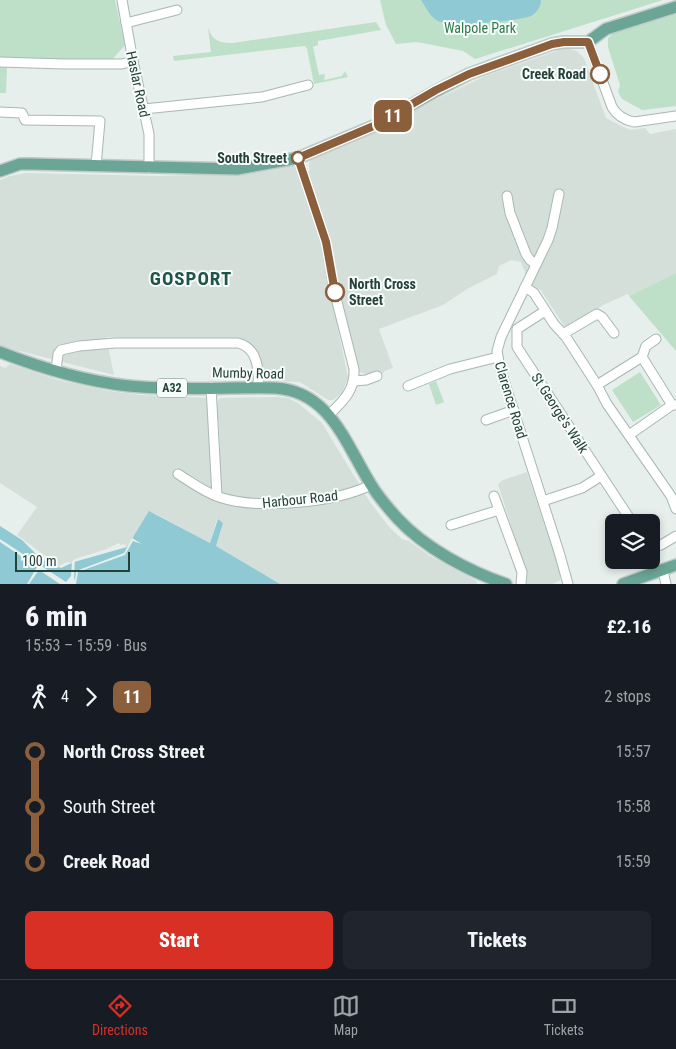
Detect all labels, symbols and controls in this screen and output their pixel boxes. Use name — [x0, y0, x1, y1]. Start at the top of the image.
park label: Walpole Park — [444, 20, 517, 36]
street label: Haslar Road — [123, 49, 153, 119]
marker: Creek Road — [590, 64, 610, 84]
place label: Creek Road — [522, 66, 586, 82]
line badge: 11 — [370, 100, 416, 132]
text: 11 — [384, 105, 402, 126]
place label: South Street — [217, 150, 287, 166]
marker: South Street — [291, 151, 305, 165]
district label: GOSPORT — [150, 267, 232, 290]
place label: North Cross Street — [349, 276, 416, 308]
marker: North Cross Street — [325, 282, 345, 302]
street label: Clarence Road — [492, 360, 530, 440]
street label: Mumby Road — [212, 364, 284, 382]
street label: St George's Walk — [528, 370, 592, 457]
road number: A32 — [157, 378, 187, 398]
street label: Harbour Road — [261, 487, 339, 511]
map controls — [605, 514, 660, 569]
button: layers — [605, 514, 660, 569]
scale bar — [15, 549, 130, 572]
text: 100 m — [22, 553, 57, 569]
text: 6 min — [25, 600, 87, 633]
text: £2.16 — [607, 615, 651, 638]
text: 15:53 – 15:59 · Bus — [25, 636, 147, 655]
icon: walk — [25, 683, 53, 711]
icon: forward — [77, 683, 105, 711]
text: 11 — [123, 686, 141, 707]
text: 4 — [61, 687, 69, 706]
text: 2 stops — [604, 687, 651, 706]
text: North Cross Street — [63, 740, 204, 763]
text: 15:57 — [616, 742, 651, 761]
text: South Street — [63, 795, 155, 818]
text: 15:58 — [616, 797, 651, 816]
text: Creek Road — [63, 850, 150, 873]
text: 15:59 — [616, 852, 651, 871]
button: Start — [25, 911, 333, 969]
button: Tickets — [343, 911, 651, 969]
tab: Directions — [92, 992, 148, 1038]
tab: Map — [332, 992, 360, 1038]
tab: Tickets — [544, 992, 584, 1038]

